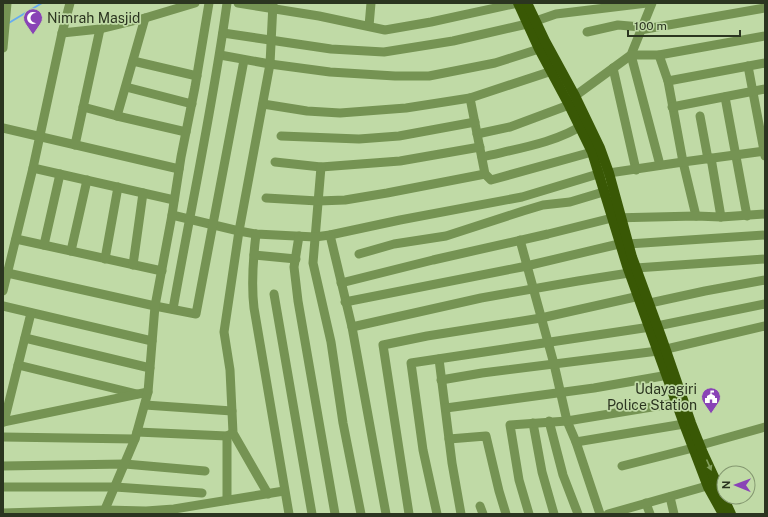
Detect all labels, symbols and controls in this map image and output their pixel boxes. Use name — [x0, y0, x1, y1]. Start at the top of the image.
mosque icon: Nimrah Masjid — [22, 7, 44, 35]
place label: Nimrah Masjid — [47, 10, 140, 26]
scale bar — [628, 12, 740, 38]
text: 100 m — [634, 19, 667, 33]
place label: Udayagiri Police Station — [607, 381, 697, 413]
public building icon: Udayagiri Police Station — [700, 386, 722, 414]
one-way arrow — [706, 459, 712, 471]
north arrow — [716, 465, 756, 505]
text: N — [720, 480, 732, 489]

